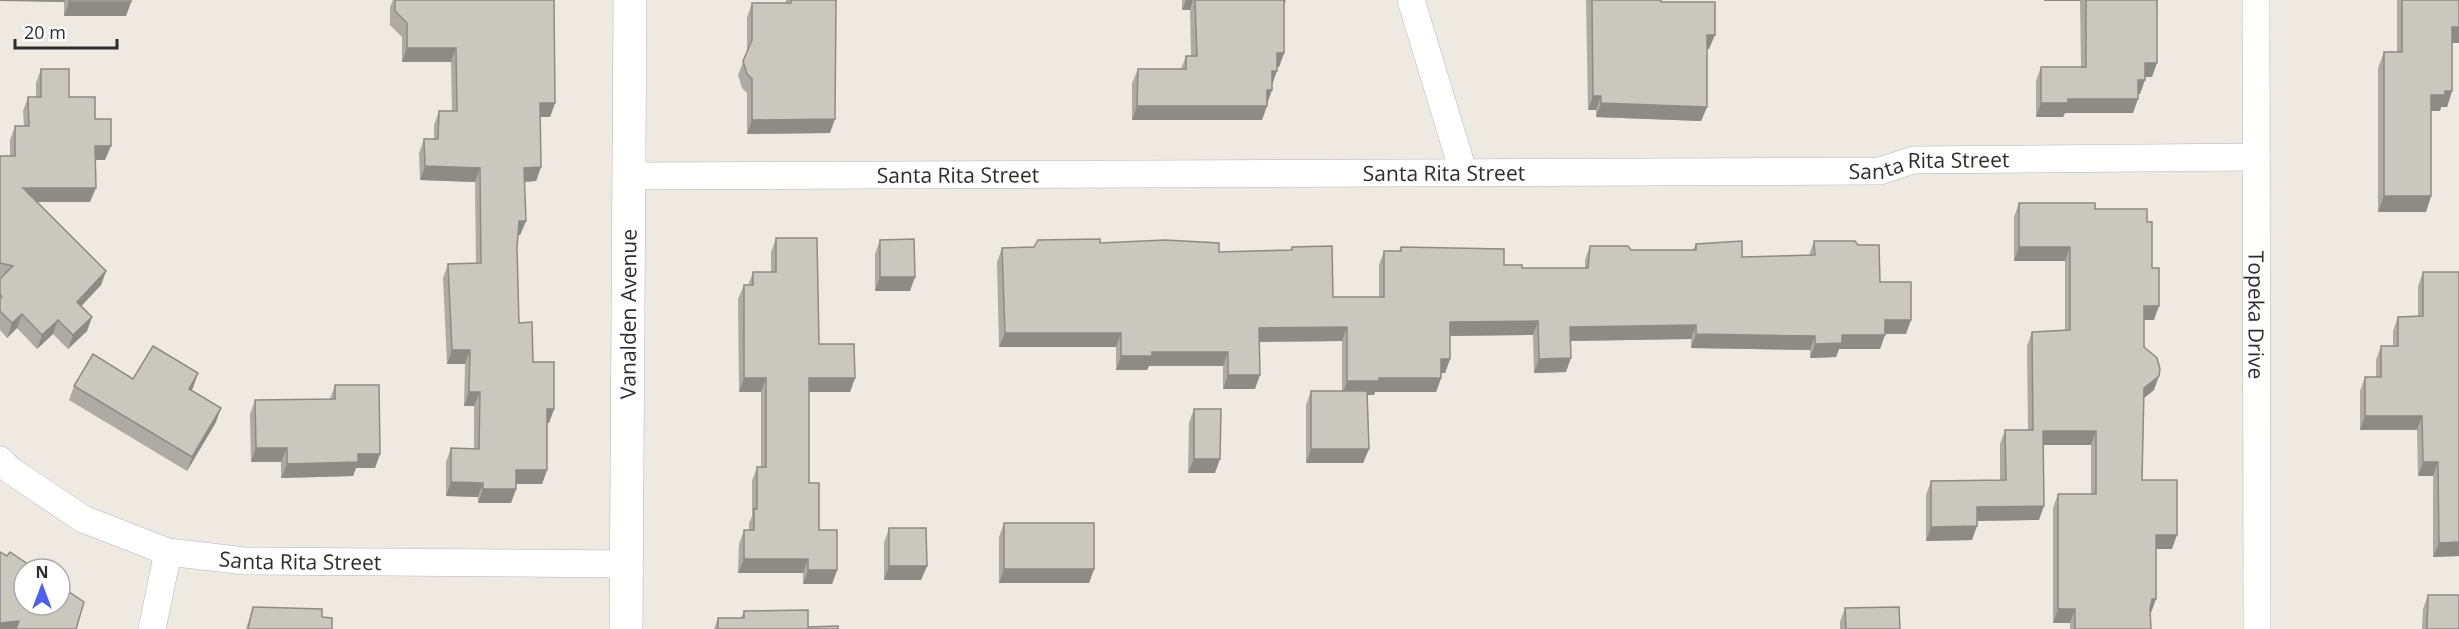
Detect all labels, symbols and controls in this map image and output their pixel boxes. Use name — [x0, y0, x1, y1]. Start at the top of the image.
scale bar — [15, 12, 117, 50]
text: 20 m — [24, 20, 66, 44]
street label: Santa Rita Street — [1849, 145, 2009, 185]
street label: Santa Rita Street — [1363, 158, 1525, 187]
street label: Santa Rita Street — [877, 160, 1039, 189]
street label: Vanalden Avenue — [613, 229, 643, 399]
street label: Topeka Drive — [2242, 251, 2271, 379]
street label: Santa Rita Street — [218, 544, 382, 576]
north arrow — [12, 557, 72, 617]
text: N — [35, 561, 49, 583]

